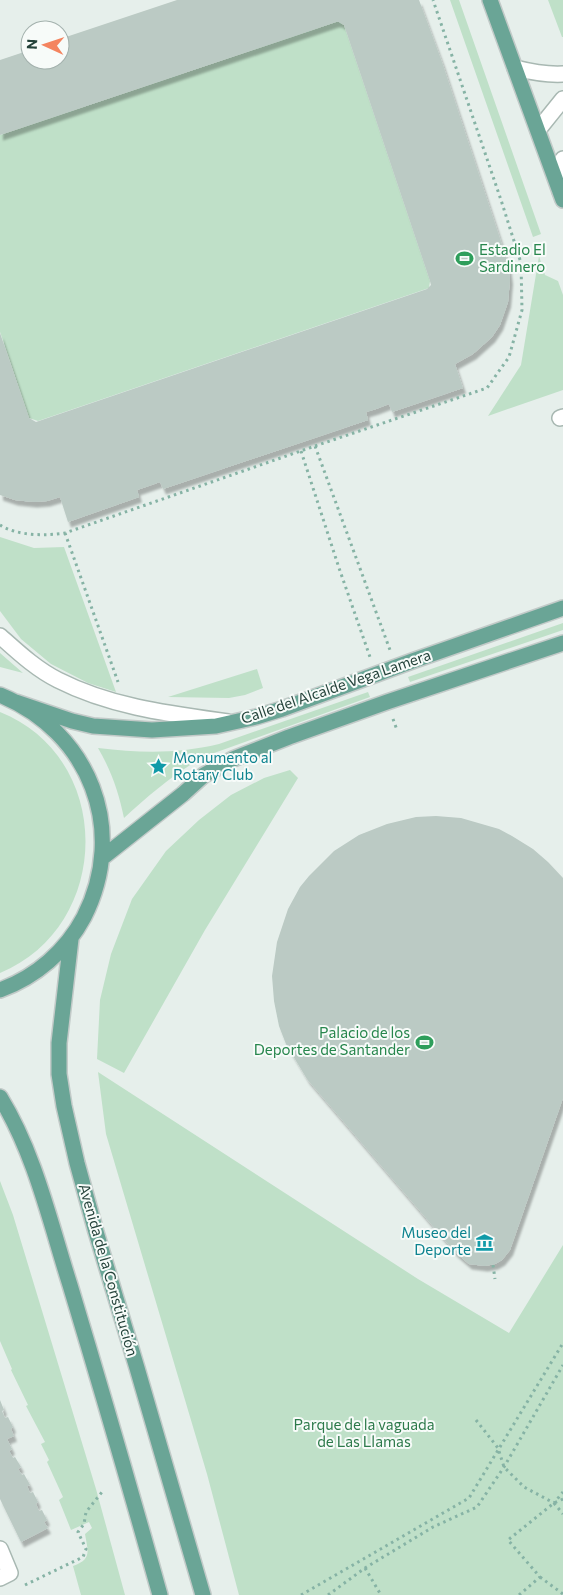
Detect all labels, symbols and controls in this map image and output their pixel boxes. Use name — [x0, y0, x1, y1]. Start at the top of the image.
north arrow — [20, 20, 70, 70]
text: N — [23, 39, 40, 50]
place label: Estadio El Sardinero — [479, 240, 546, 275]
sports icon: Estadio El Sardinero — [455, 249, 475, 269]
street label: Calle del Alcalde Vega Lamera — [238, 645, 433, 727]
place label: Monumento al Rotary Club — [173, 748, 272, 783]
place icon: Monumento al Rotary Club — [149, 757, 169, 777]
place label: Palacio de los Deportes de Santander — [254, 1023, 410, 1058]
sports icon: Palacio de los Deportes de Santander — [414, 1032, 434, 1052]
street label: Avenida de la Constitución — [76, 1181, 142, 1358]
place label: Museo del Deporte — [401, 1223, 471, 1258]
museum icon: Museo del Deporte — [475, 1232, 495, 1252]
park label: Parque de la vaguada de Las Llamas — [293, 1415, 435, 1450]

